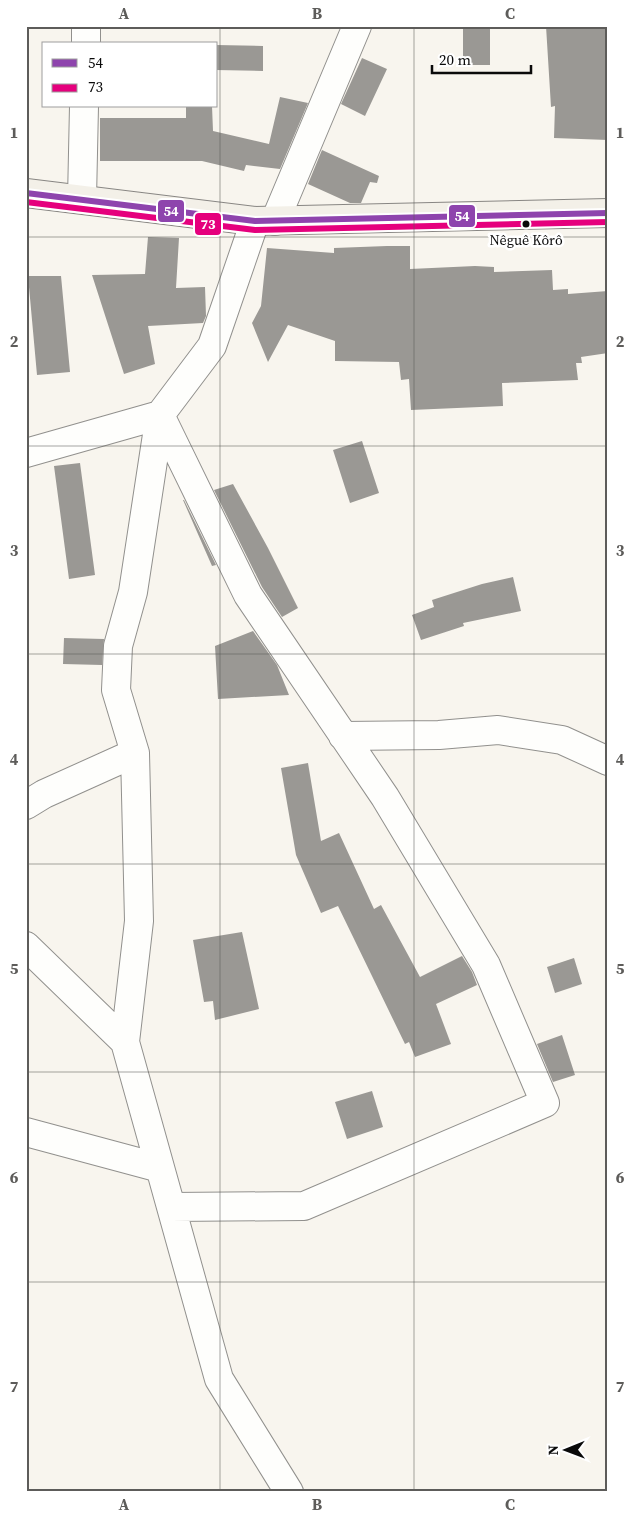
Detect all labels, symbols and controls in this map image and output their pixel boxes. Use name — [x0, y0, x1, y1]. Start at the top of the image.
text: A — [119, 2, 130, 24]
text: B — [312, 2, 323, 24]
text: C — [505, 2, 515, 24]
legend — [42, 42, 218, 108]
scale bar — [432, 42, 530, 74]
text: 20 m — [439, 49, 471, 70]
text: 54 — [88, 52, 104, 73]
text: 73 — [88, 76, 103, 97]
text: 1 — [10, 121, 18, 143]
text: 1 — [616, 121, 624, 143]
line badge: 54 — [157, 199, 185, 223]
text: 54 — [163, 201, 179, 221]
line badge: 54 — [448, 204, 476, 228]
text: 54 — [454, 206, 470, 226]
line badge: 73 — [194, 212, 222, 236]
text: 73 — [200, 214, 216, 234]
marker: Nêguê Kôrô — [521, 219, 531, 229]
place label: Nêguê Kôrô — [489, 230, 563, 250]
text: 2 — [10, 330, 19, 352]
text: 2 — [616, 330, 625, 352]
text: 3 — [10, 539, 19, 561]
text: 3 — [616, 539, 625, 561]
text: 4 — [10, 748, 19, 770]
text: 4 — [616, 748, 625, 770]
text: 5 — [10, 957, 19, 979]
text: 5 — [616, 957, 625, 979]
text: 6 — [10, 1166, 19, 1188]
text: 6 — [616, 1166, 625, 1188]
text: 7 — [10, 1375, 19, 1397]
text: 7 — [616, 1375, 625, 1397]
north arrow — [542, 1426, 592, 1476]
text: N — [543, 1445, 563, 1456]
text: A — [119, 1493, 130, 1515]
text: B — [312, 1493, 323, 1515]
text: C — [505, 1493, 515, 1515]

